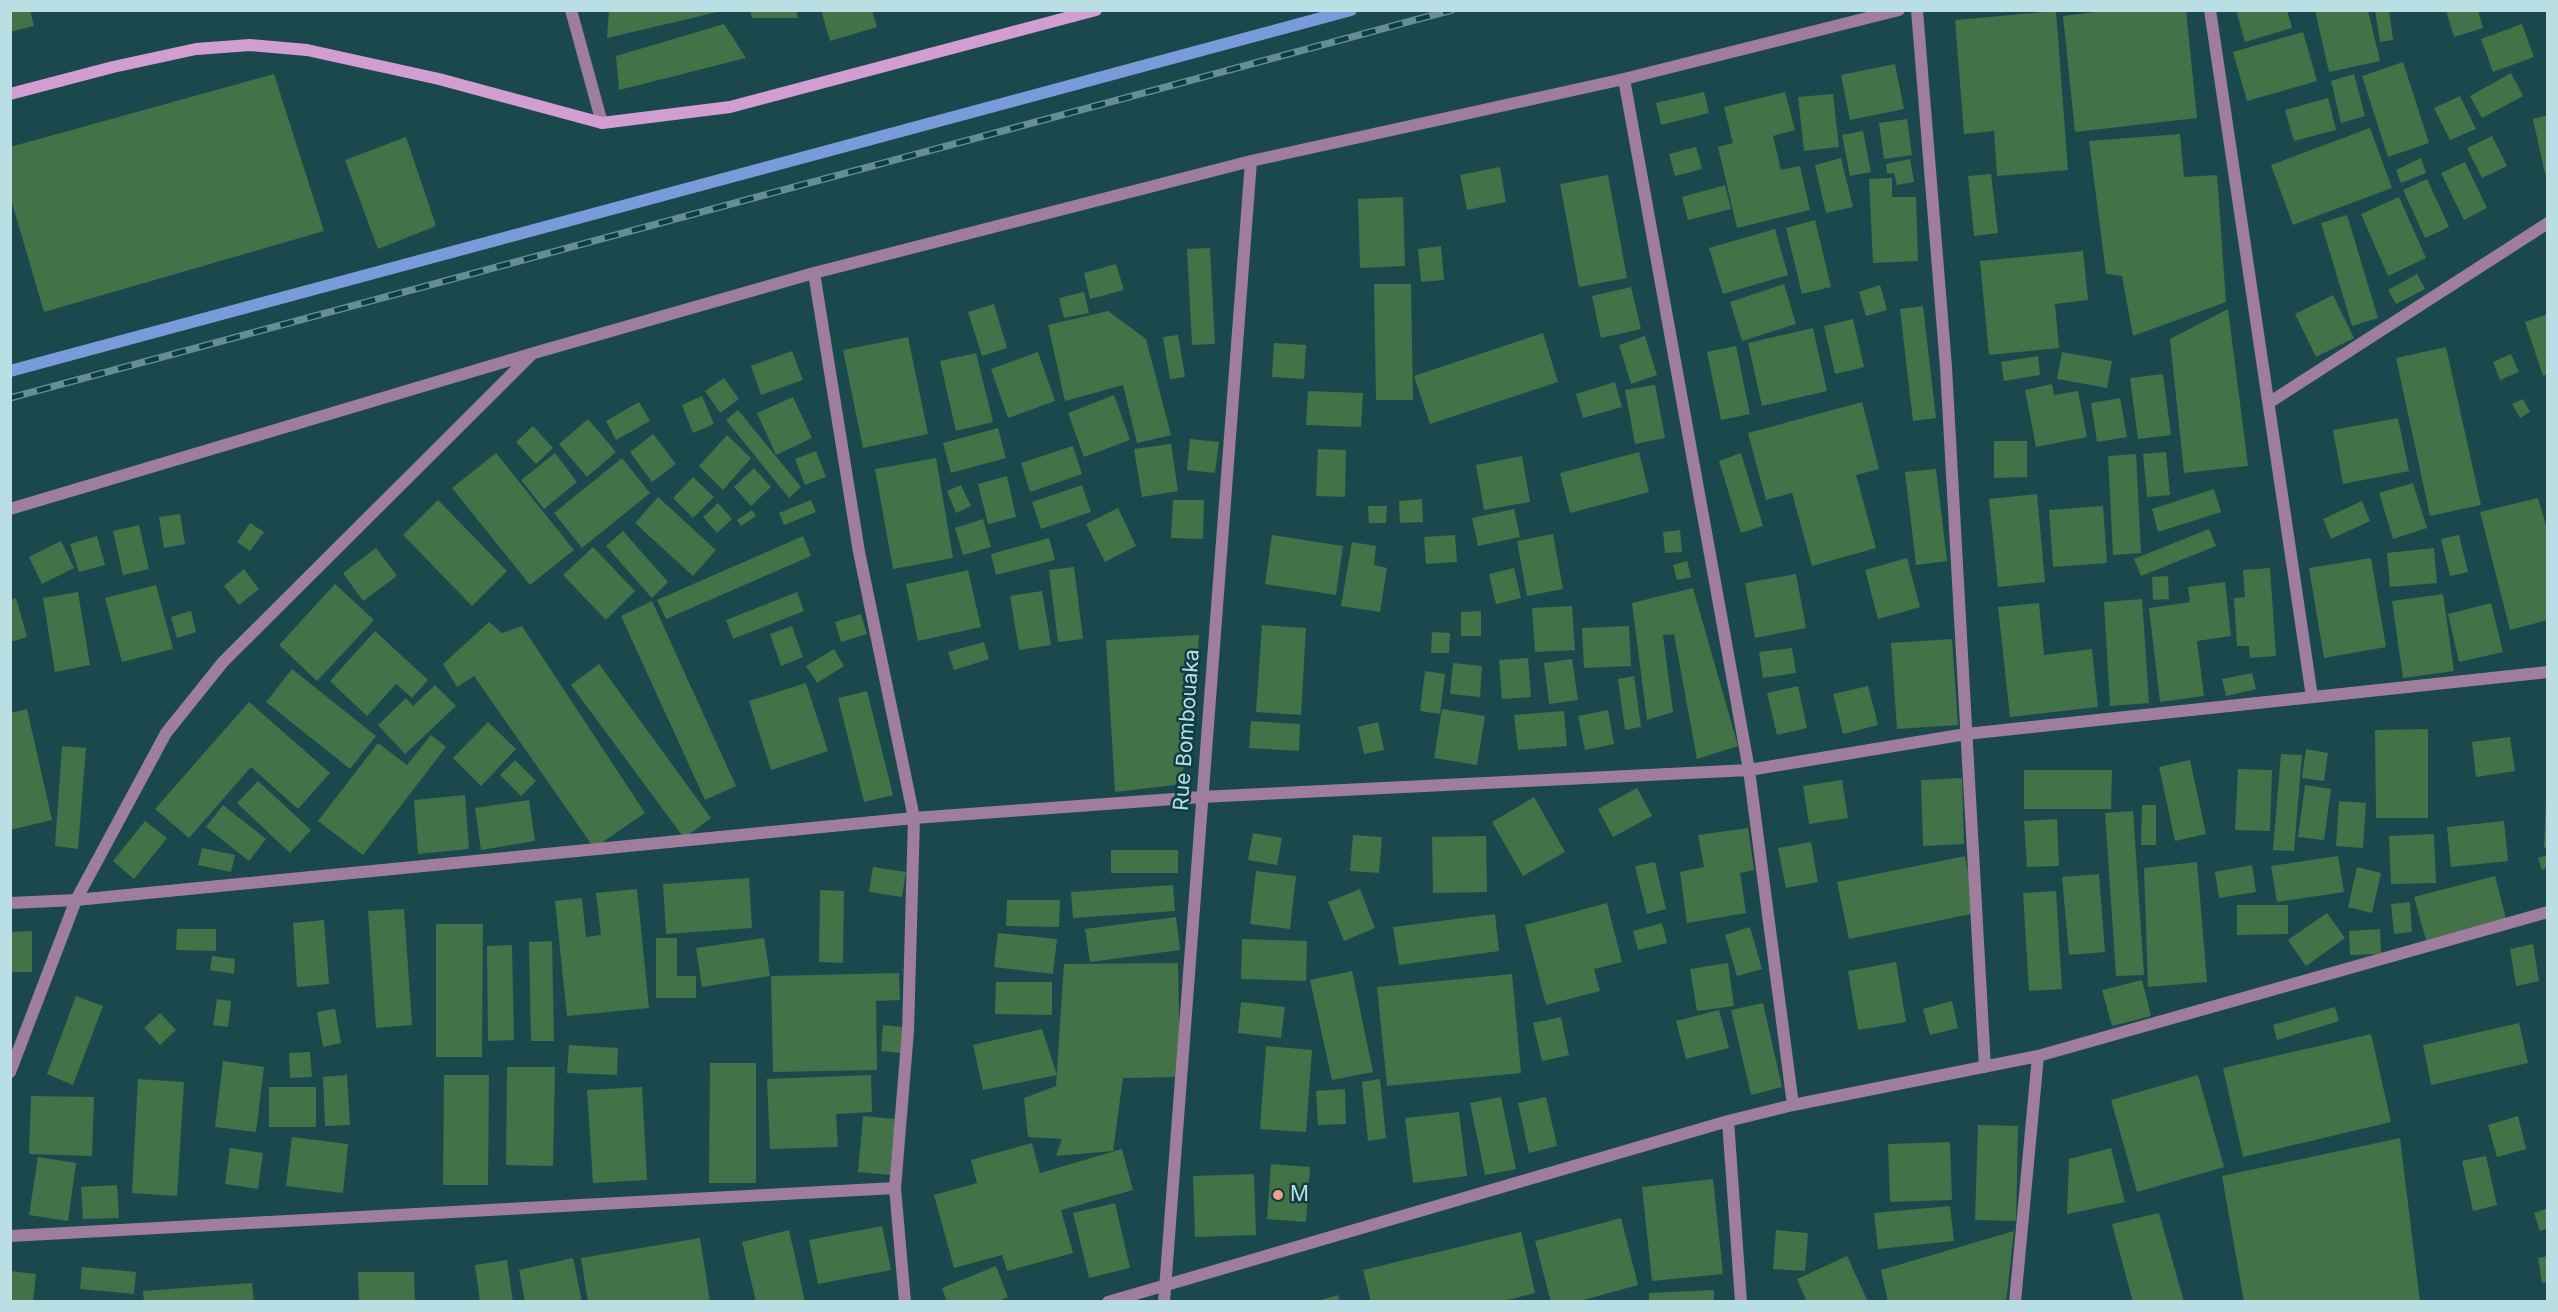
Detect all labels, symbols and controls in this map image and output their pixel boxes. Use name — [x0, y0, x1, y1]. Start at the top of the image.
street label: Rue Bombouaka — [1169, 648, 1205, 812]
place label: M — [1290, 1182, 1309, 1208]
marker: M — [1271, 1188, 1285, 1202]

